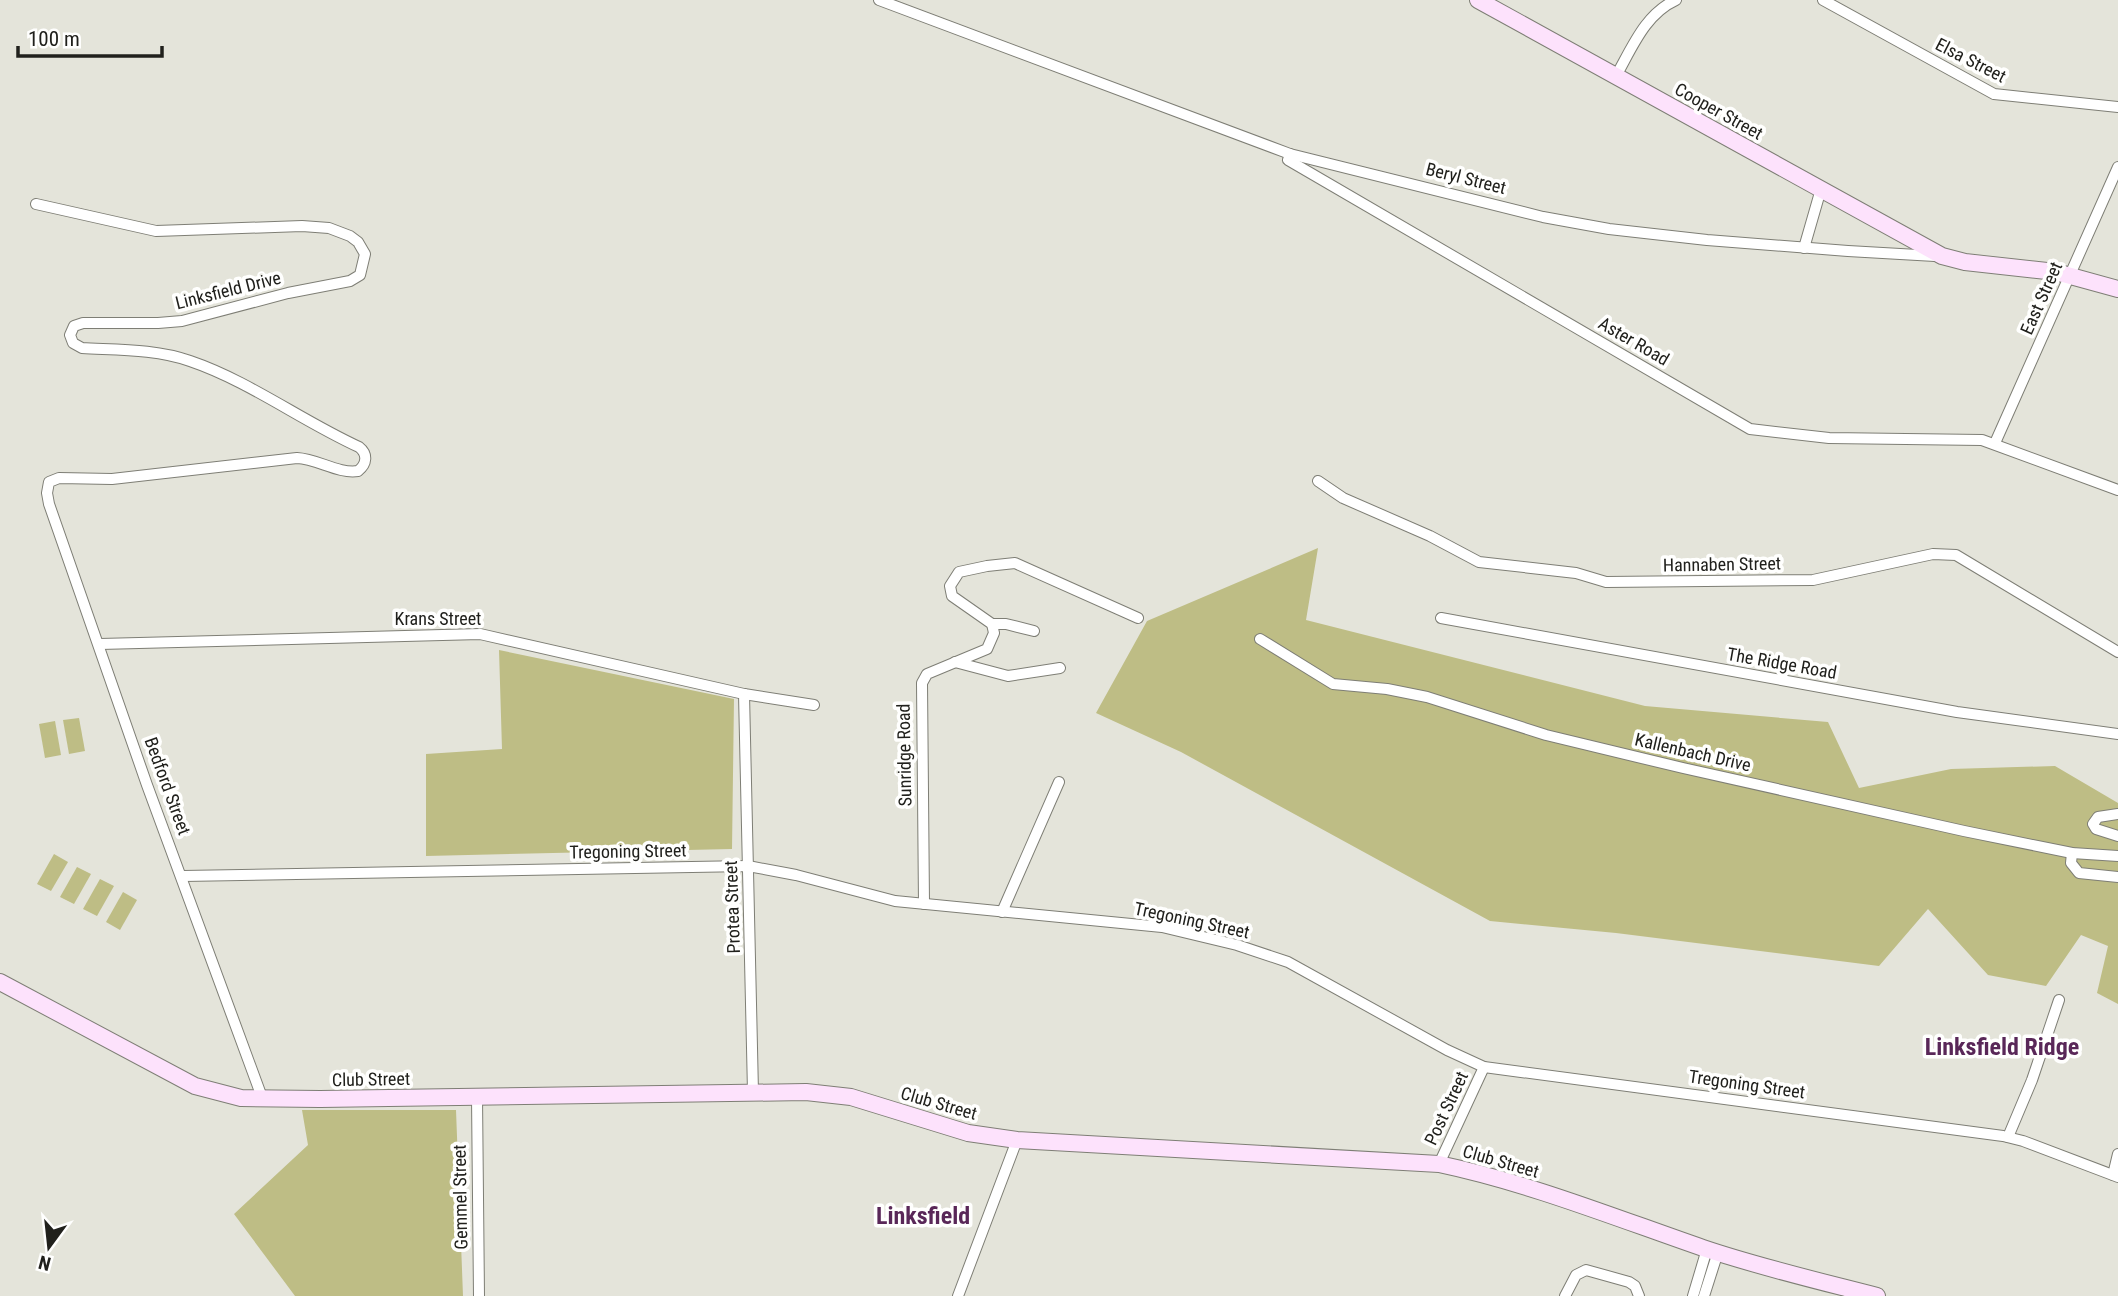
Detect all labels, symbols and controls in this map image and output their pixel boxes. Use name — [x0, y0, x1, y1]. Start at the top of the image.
scale bar — [18, 14, 161, 58]
text: 100 m — [28, 27, 80, 51]
street label: Elsa Street — [1932, 33, 2010, 87]
street label: Cooper Street — [1671, 78, 1767, 144]
street label: Beryl Street — [1424, 158, 1508, 198]
street label: East Street — [2016, 258, 2066, 338]
street label: Linksfield Drive — [173, 267, 283, 313]
street label: Aster Road — [1595, 312, 1673, 370]
street label: Hannaben Street — [1663, 552, 1781, 576]
street label: Krans Street — [395, 608, 481, 629]
street label: The Ridge Road — [1726, 643, 1838, 683]
street label: Sunridge Road — [893, 703, 915, 807]
street label: Kallenbach Drive — [1633, 728, 1753, 776]
street label: Bedford Street — [141, 734, 195, 838]
street label: Tregoning Street — [569, 839, 687, 863]
street label: Protea Street — [720, 860, 744, 954]
street label: Tregoning Street — [1133, 898, 1251, 942]
district label: Linksfield Ridge — [1925, 1033, 2079, 1061]
street label: Tregoning Street — [1688, 1065, 1806, 1103]
street label: Club Street — [332, 1068, 410, 1090]
street label: Post Street — [1420, 1068, 1472, 1148]
street label: Club Street — [899, 1082, 979, 1124]
street label: Club Street — [1461, 1140, 1541, 1182]
street label: Gemmel Street — [449, 1144, 471, 1250]
district label: Linksfield — [876, 1202, 970, 1230]
north arrow — [14, 1212, 84, 1282]
text: N — [36, 1250, 53, 1276]

